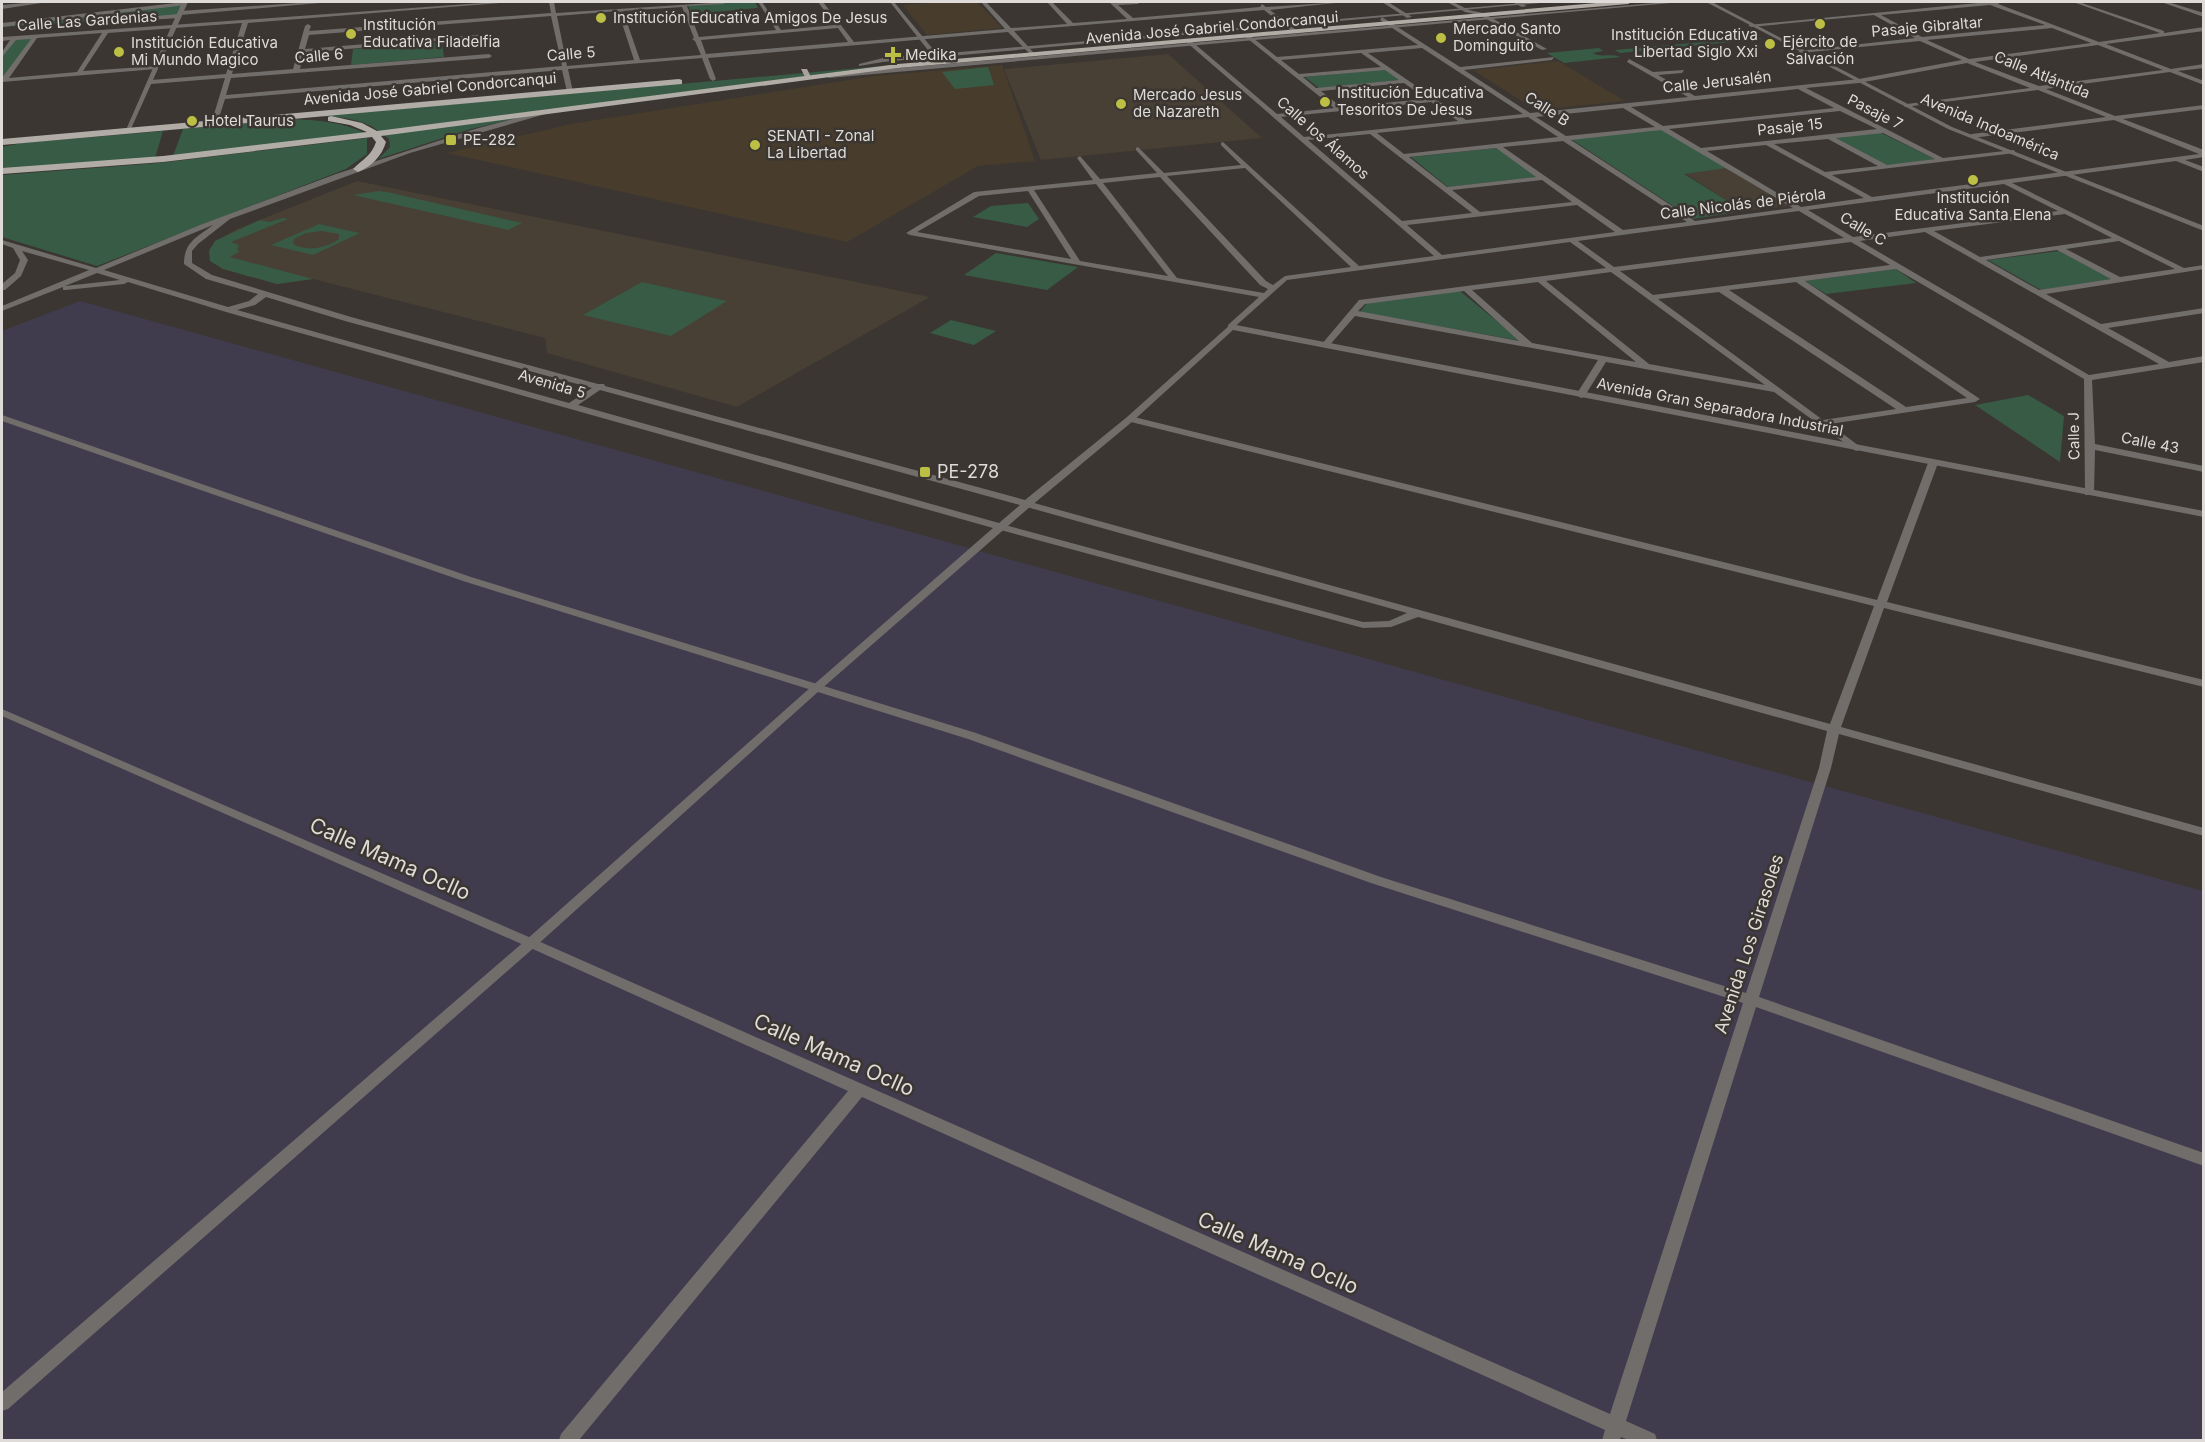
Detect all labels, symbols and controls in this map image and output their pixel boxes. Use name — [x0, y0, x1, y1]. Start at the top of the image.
street label: Calle Las Gardenias — [16, 6, 158, 35]
street label: Avenida José Gabriel Condorcanqui — [1085, 7, 1339, 48]
place label: Institución Educativa Amigos De Jesus — [613, 8, 887, 27]
marker: Institución Educativa Amigos De Jesus — [594, 11, 608, 25]
street label: Pasaje Gibraltar — [1870, 12, 1984, 41]
place label: Institución Educativa Filadelfia — [363, 15, 500, 51]
marker: Ejército de Salvación — [1813, 17, 1827, 31]
place label: Mercado Santo Dominguito — [1453, 19, 1561, 55]
place label: Institución Educativa Libertad Siglo Xxi — [1611, 25, 1758, 61]
marker: Institución Educativa Filadelfia — [344, 27, 358, 41]
marker: Mercado Santo Dominguito — [1434, 31, 1448, 45]
place label: Ejército de Salvación — [1783, 32, 1857, 68]
place label: Institución Educativa Mi Mundo Magico — [131, 33, 278, 69]
marker: Institución Educativa Libertad Siglo Xxi — [1763, 37, 1777, 51]
street label: Calle 5 — [546, 42, 596, 65]
street label: Calle 6 — [294, 44, 344, 67]
marker: Institución Educativa Mi Mundo Magico — [112, 45, 126, 59]
place label: Medika — [905, 45, 957, 64]
street label: Calle Atlántida — [1992, 47, 2093, 102]
marker: Medika — [886, 48, 900, 62]
street label: Calle Jerusalén — [1662, 66, 1772, 97]
street label: Avenida José Gabriel Condorcanqui — [303, 68, 557, 109]
place label: Institución Educativa Tesoritos De Jesus — [1337, 83, 1484, 119]
place label: Mercado Jesus de Nazareth — [1133, 85, 1242, 121]
street label: Calle B — [1521, 87, 1573, 130]
street label: Avenida Indoamérica — [1918, 89, 2062, 164]
street label: Pasaje 7 — [1844, 90, 1906, 134]
street label: Calle los Álamos — [1273, 92, 1374, 183]
marker: Institución Educativa Tesoritos De Jesus — [1318, 95, 1332, 109]
marker: Mercado Jesus de Nazareth — [1114, 97, 1128, 111]
place label: Hotel Taurus — [204, 111, 294, 130]
marker: Hotel Taurus — [185, 114, 199, 128]
street label: Pasaje 15 — [1756, 114, 1824, 139]
place label: SENATI - Zonal La Libertad — [767, 126, 874, 162]
place label: PE-282 — [463, 130, 516, 149]
marker: PE-282 — [444, 133, 458, 147]
marker: SENATI - Zonal La Libertad — [748, 138, 762, 152]
marker: Institución Educativa Santa Elena — [1966, 173, 1980, 187]
street label: Calle Nicolás de Piérola — [1659, 184, 1827, 223]
place label: Institución Educativa Santa Elena — [1895, 188, 2051, 224]
street label: Calle C — [1837, 207, 1890, 250]
street label: Avenida 5 — [516, 365, 588, 402]
street label: Avenida Gran Separadora Industrial — [1595, 373, 1845, 440]
street label: Calle J — [2064, 412, 2083, 460]
street label: Calle 43 — [2120, 428, 2181, 457]
place label: PE-278 — [937, 461, 999, 482]
marker: PE-278 — [918, 465, 932, 479]
street label: Calle Mama Ocllo — [306, 812, 474, 905]
street label: Avenida Los Girasoles — [1710, 851, 1787, 1036]
street label: Calle Mama Ocllo — [750, 1008, 918, 1101]
street label: Calle Mama Ocllo — [1194, 1206, 1362, 1299]

